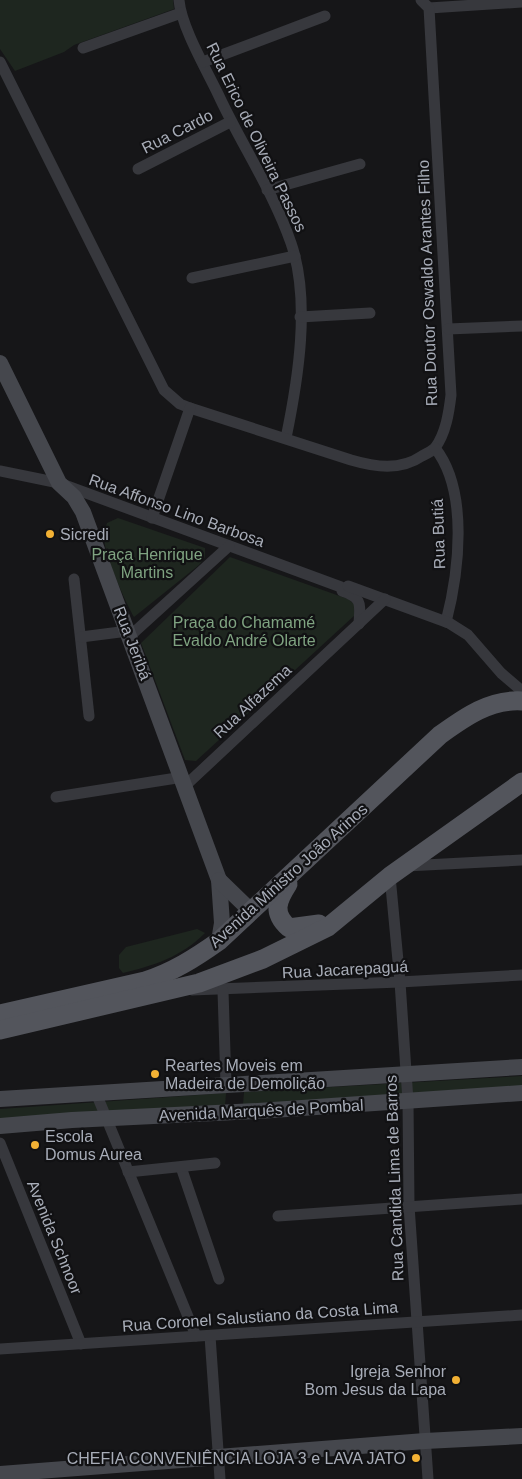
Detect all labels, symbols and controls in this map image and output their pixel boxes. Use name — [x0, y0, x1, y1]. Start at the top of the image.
street label: Rua Erico de Oliveira Passos — [203, 40, 310, 234]
street label: Rua Cardo — [139, 106, 216, 157]
street label: Rua Doutor Oswaldo Arantes Filho — [415, 159, 440, 406]
street label: Rua Affonso Lino Barbosa — [87, 471, 267, 550]
street label: Rua Butiá — [429, 498, 448, 569]
place label: Sicredi — [60, 526, 109, 543]
marker: Sicredi — [44, 528, 56, 540]
park label: Praça Henrique Martins — [91, 546, 203, 581]
street label: Rua Jeribá — [111, 604, 154, 682]
park label: Praça do Chamamé Evaldo André Olarte — [172, 614, 316, 649]
street label: Rua Alfazema — [210, 661, 295, 742]
street label: Avenida Ministro João Arinos — [206, 800, 371, 951]
street label: Rua Jacarepaguá — [282, 958, 409, 981]
place label: Reartes Moveis em Madeira de Demolição — [165, 1057, 325, 1092]
marker: Reartes Moveis em Madeira de Demolição — [149, 1068, 161, 1080]
street label: Rua Candida Lima de Barros — [382, 1075, 407, 1281]
street label: Avenida Marquês de Pombal — [158, 1097, 364, 1124]
place label: Escola Domus Aurea — [45, 1128, 142, 1163]
marker: Escola Domus Aurea — [29, 1139, 41, 1151]
street label: Avenida Schnoor — [24, 1178, 85, 1297]
street label: Rua Coronel Salustiano da Costa Lima — [121, 1298, 399, 1335]
place label: Igreja Senhor Bom Jesus da Lapa — [305, 1363, 447, 1398]
marker: Igreja Senhor Bom Jesus da Lapa — [450, 1374, 462, 1386]
place label: CHEFIA CONVENIÊNCIA LOJA 3 e LAVA JATO — [67, 1449, 406, 1467]
marker: CHEFIA CONVENIÊNCIA LOJA 3 e LAVA JATO — [410, 1452, 422, 1464]

